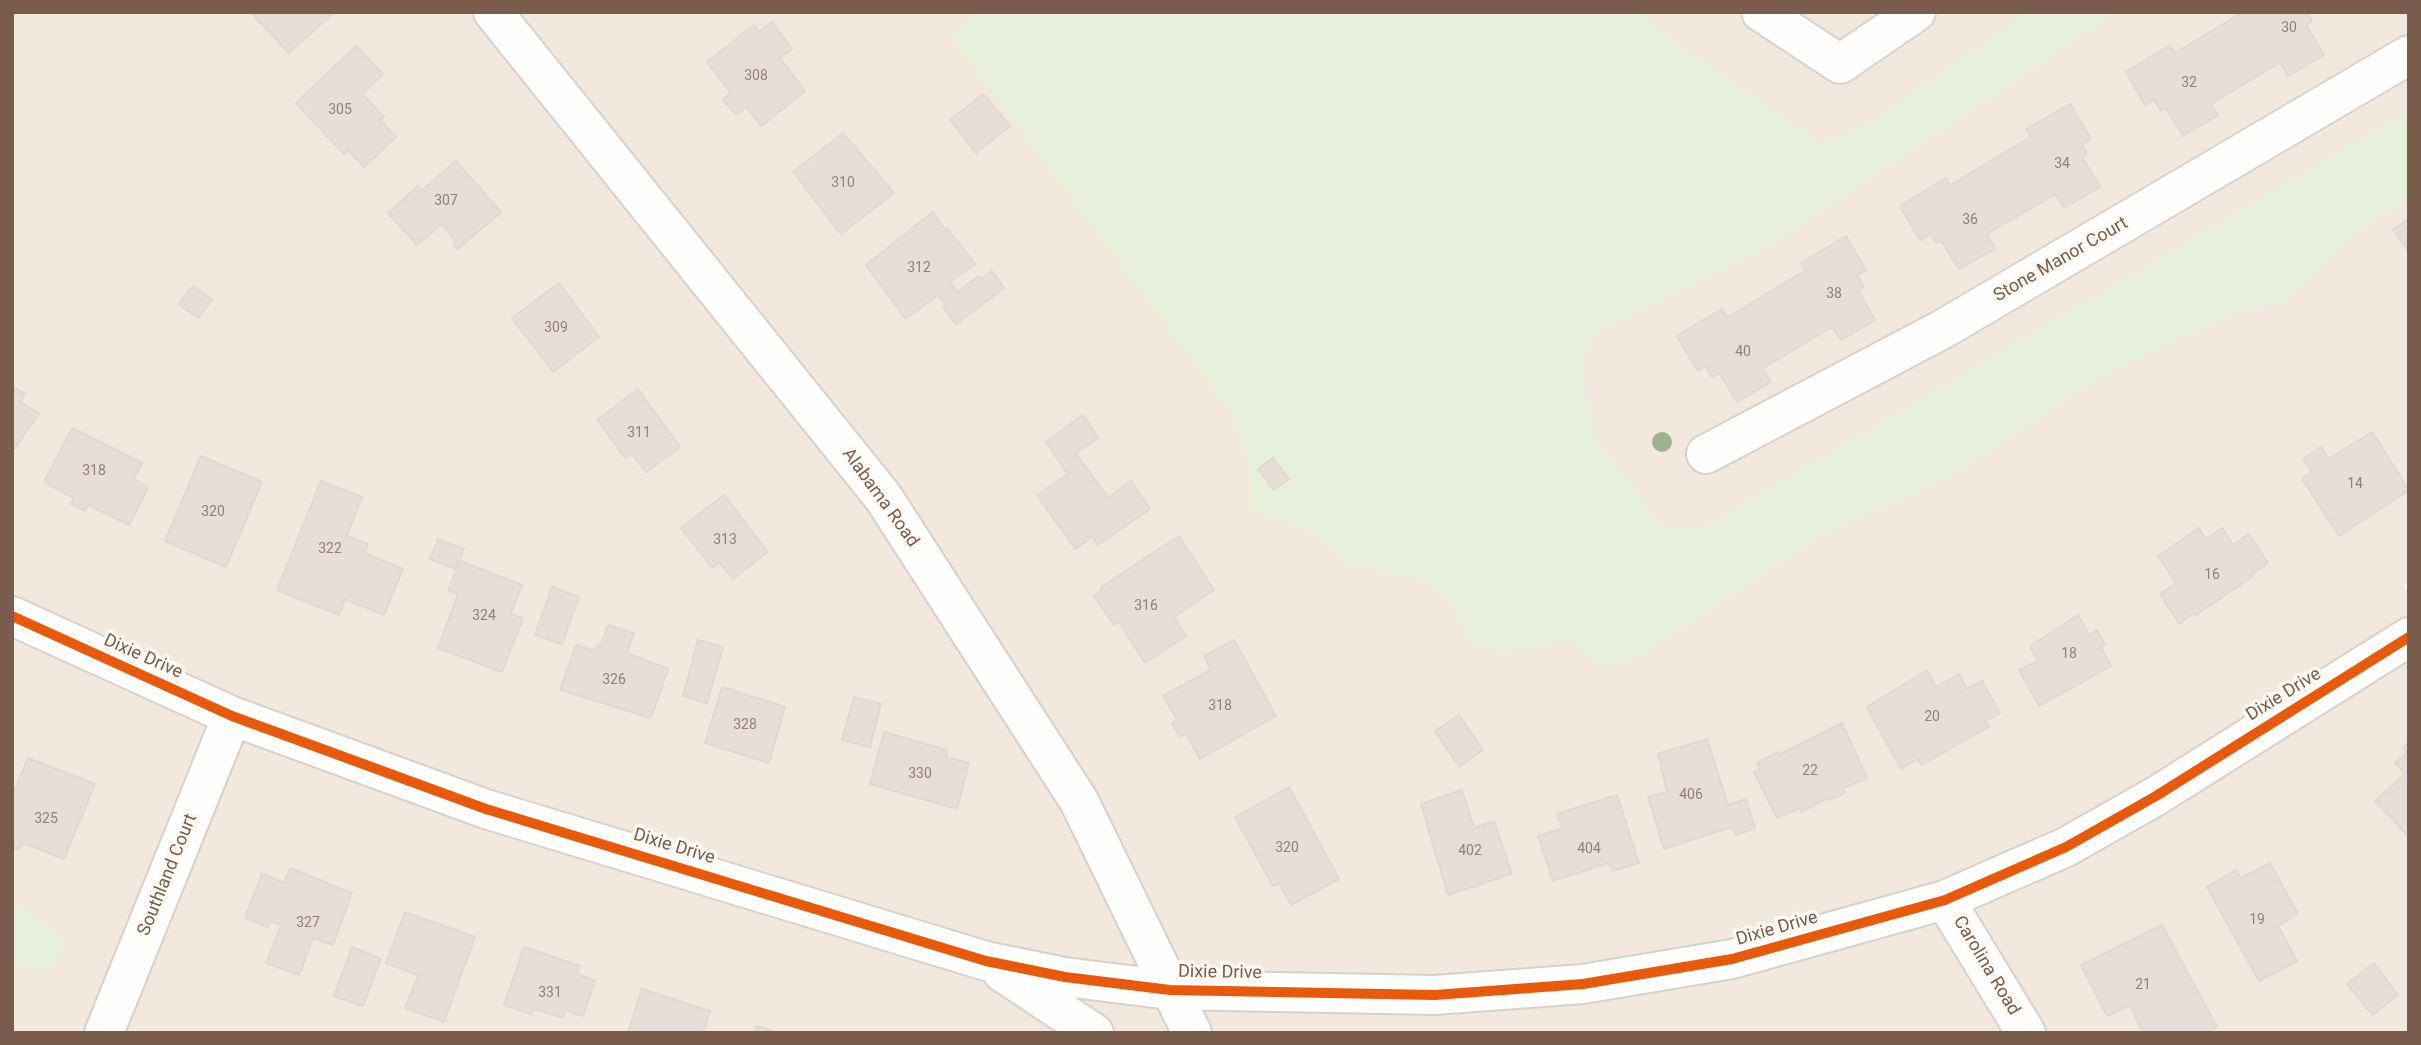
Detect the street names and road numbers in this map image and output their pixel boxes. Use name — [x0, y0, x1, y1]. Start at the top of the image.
street label: Stone Manor Court — [1990, 213, 2132, 307]
street label: Alabama Road — [837, 444, 923, 552]
street label: Dixie Drive — [100, 630, 186, 684]
street label: Dixie Drive — [2243, 664, 2325, 726]
street label: Southland Court — [134, 811, 202, 939]
street label: Dixie Drive — [631, 824, 717, 870]
street label: Dixie Drive — [1734, 907, 1820, 951]
street label: Carolina Road — [1948, 912, 2024, 1020]
street label: Dixie Drive — [1178, 961, 1262, 985]

